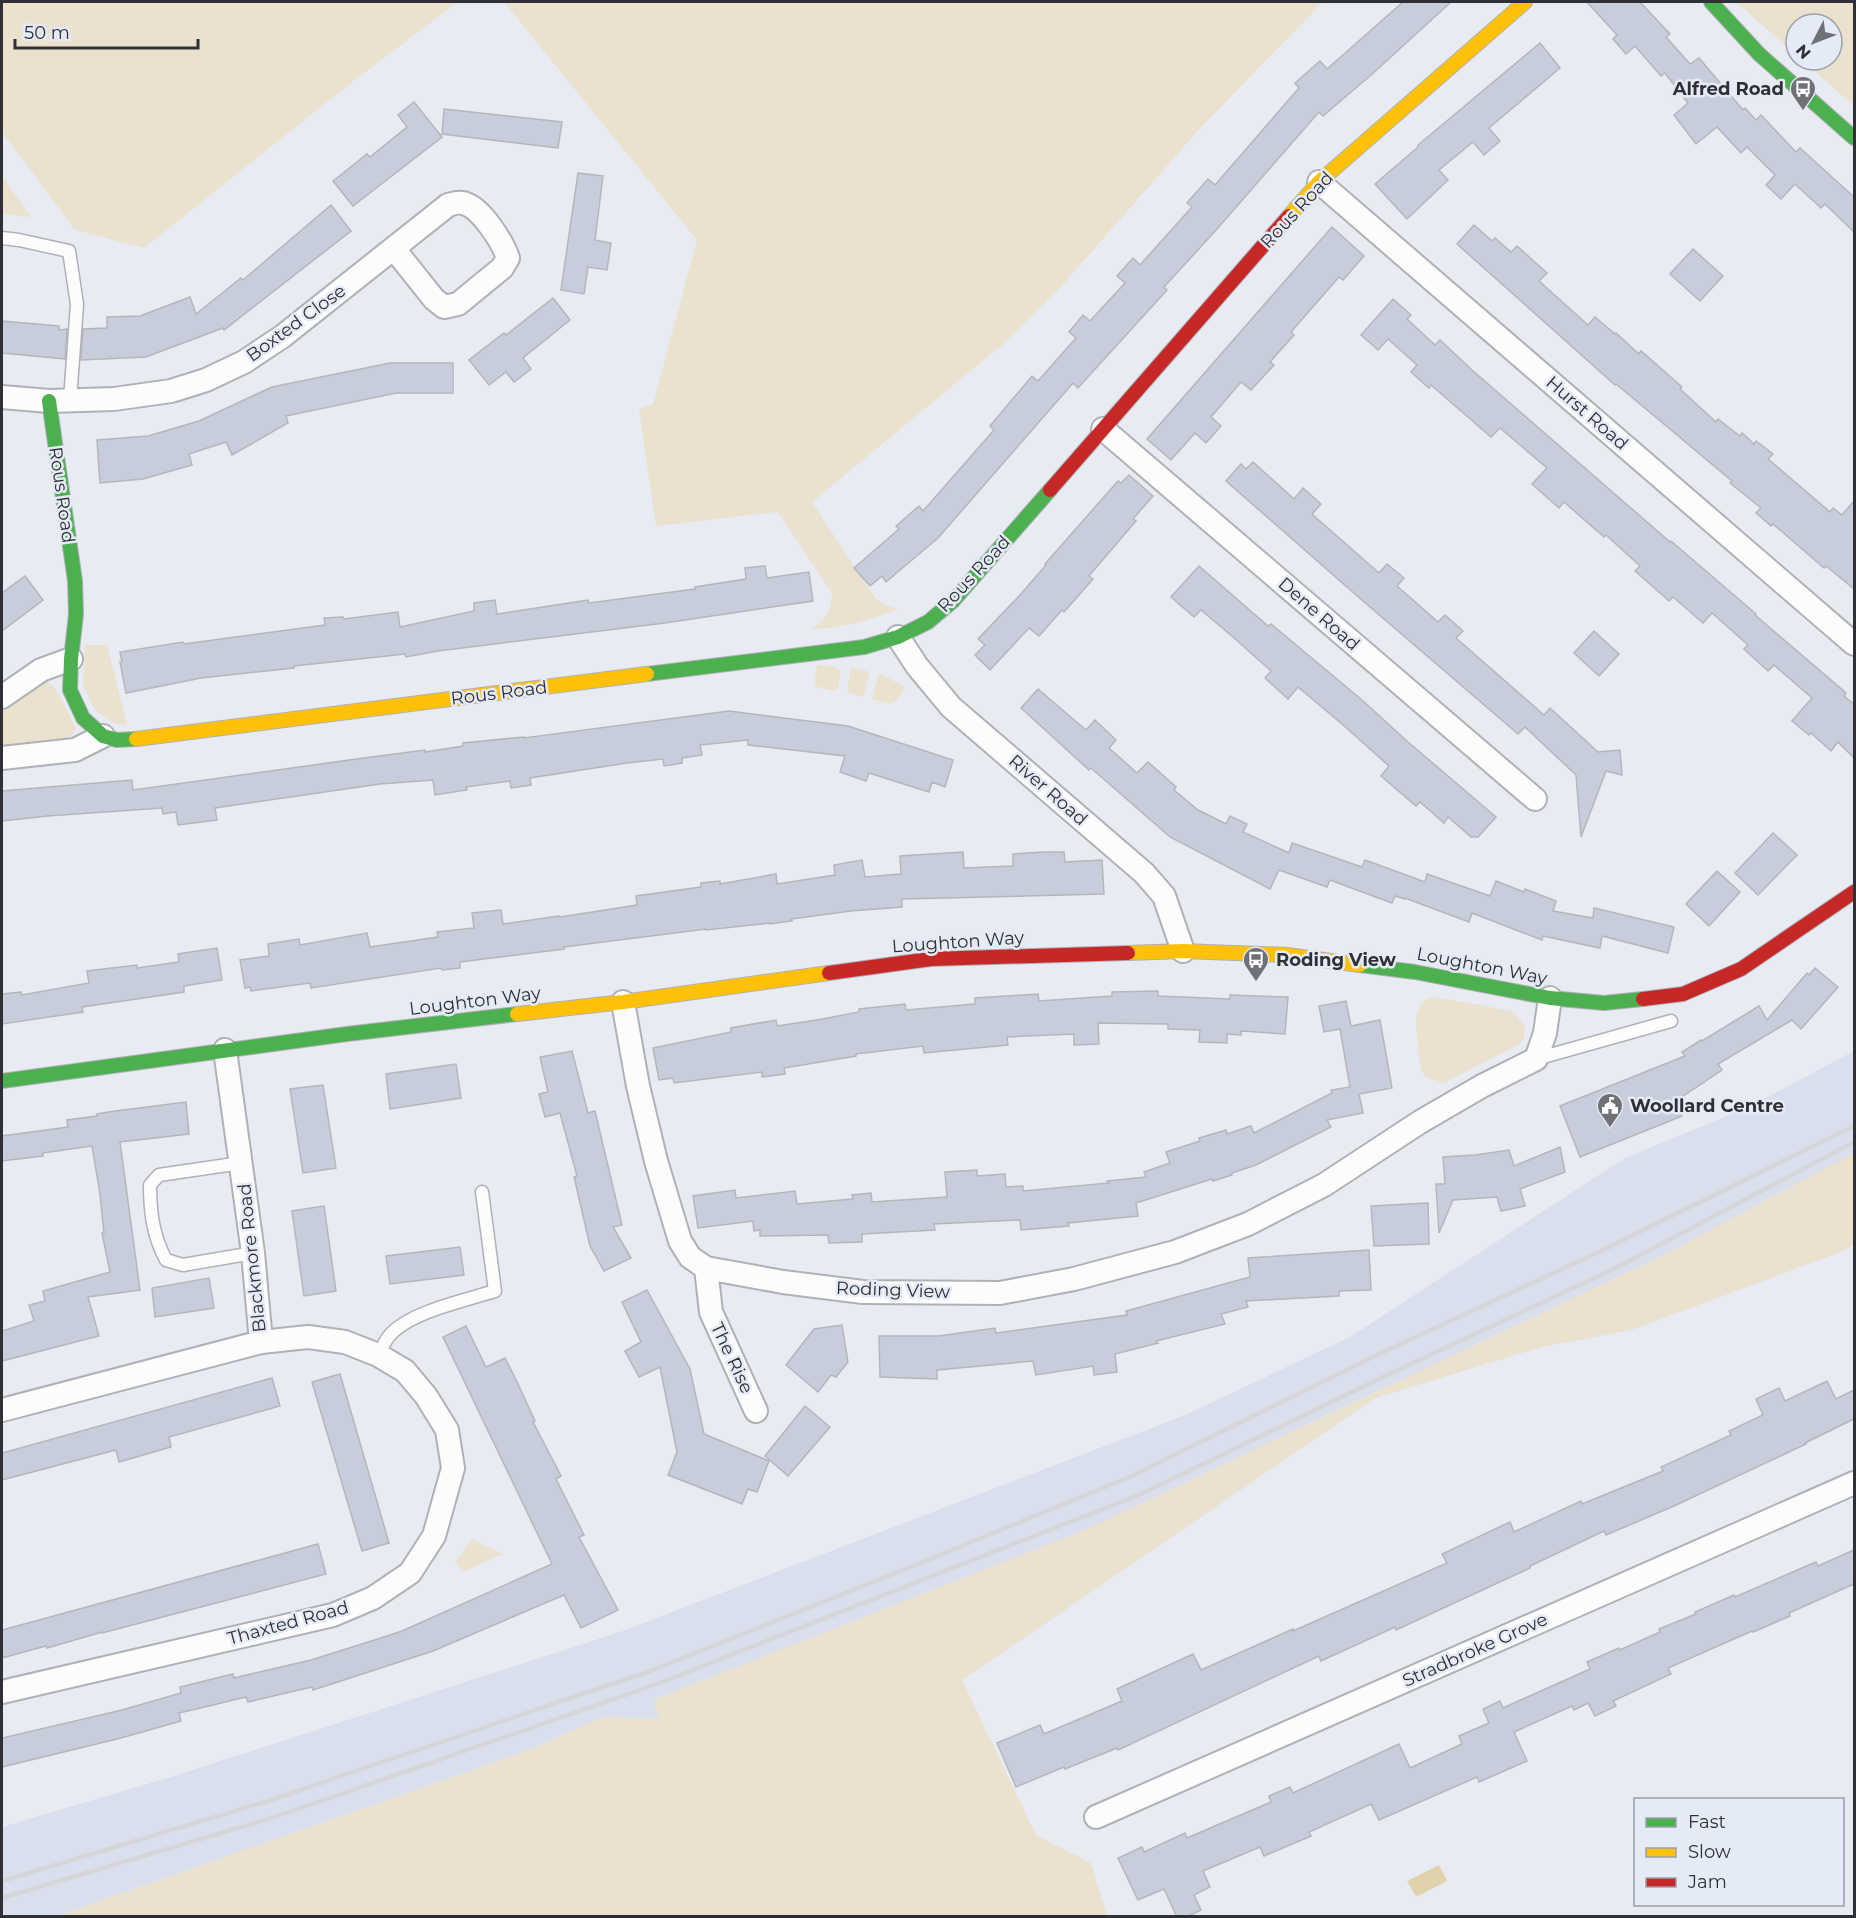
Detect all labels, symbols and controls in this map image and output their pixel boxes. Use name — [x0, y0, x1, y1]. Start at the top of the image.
scale bar — [15, 12, 198, 50]
north arrow — [1784, 12, 1844, 72]
text: 50 m — [24, 22, 70, 44]
text: N — [1792, 41, 1815, 63]
bus stop icon: Alfred Road — [1788, 74, 1818, 112]
place label: Alfred Road — [1672, 78, 1784, 100]
street label: Rous Road — [1256, 167, 1338, 253]
street label: Boxted Close — [242, 280, 350, 366]
street label: Hurst Road — [1541, 371, 1633, 455]
street label: Rous Road — [44, 445, 80, 545]
street label: Rous Road — [933, 531, 1015, 617]
street label: Dene Road — [1274, 573, 1364, 655]
street label: Rous Road — [450, 676, 548, 710]
street label: River Road — [1004, 750, 1092, 830]
street label: Loughton Way — [891, 926, 1025, 958]
street label: Loughton Way — [1415, 943, 1549, 989]
bus stop icon: Roding View — [1241, 945, 1271, 983]
place label: Roding View — [1276, 949, 1396, 971]
street label: Loughton Way — [408, 982, 542, 1020]
public building icon: Woollard Centre — [1595, 1091, 1625, 1129]
place label: Woollard Centre — [1630, 1095, 1784, 1117]
street label: Blackmore Road — [233, 1182, 271, 1334]
street label: Roding View — [836, 1277, 951, 1303]
street label: The Rise — [706, 1319, 758, 1397]
street label: Thaxted Road — [225, 1596, 351, 1650]
street label: Stradbroke Grove — [1399, 1608, 1551, 1692]
legend — [1634, 1798, 1844, 1906]
text: Fast — [1688, 1811, 1726, 1833]
text: Slow — [1688, 1841, 1731, 1863]
text: Jam — [1687, 1871, 1727, 1893]

